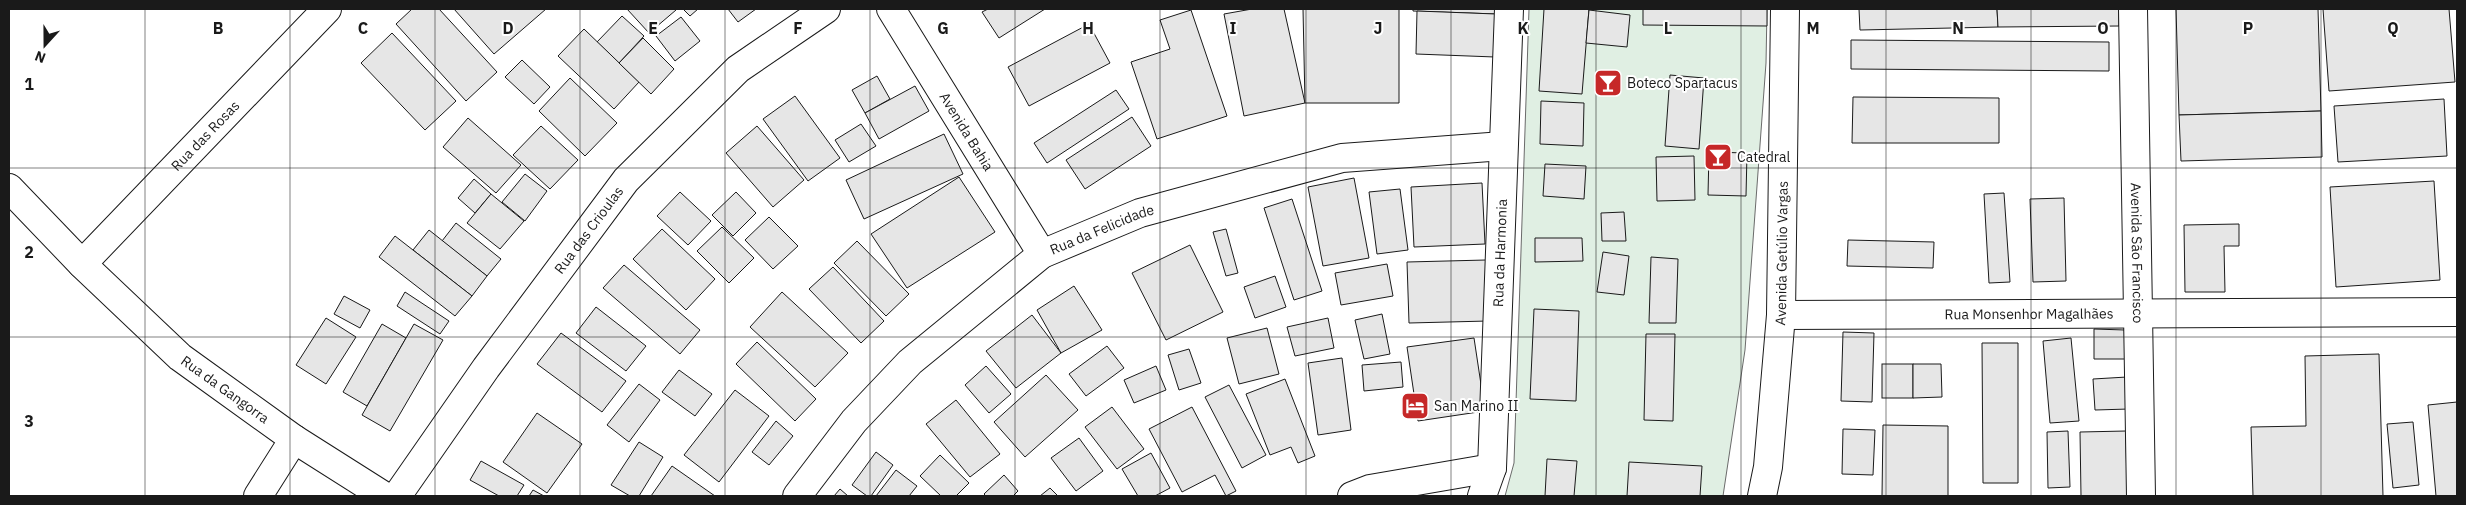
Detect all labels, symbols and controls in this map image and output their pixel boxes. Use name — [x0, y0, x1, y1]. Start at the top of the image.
text: B — [213, 18, 224, 38]
text: C — [358, 18, 368, 38]
text: D — [502, 18, 514, 38]
text: E — [648, 18, 658, 38]
text: F — [793, 18, 803, 38]
text: G — [937, 18, 949, 38]
text: H — [1082, 18, 1094, 38]
text: I — [1230, 18, 1237, 38]
text: J — [1374, 18, 1382, 38]
text: K — [1517, 18, 1529, 38]
text: L — [1664, 18, 1672, 38]
text: M — [1806, 18, 1820, 38]
text: N — [1952, 18, 1964, 38]
text: O — [2097, 18, 2109, 38]
text: P — [2243, 18, 2253, 38]
text: Q — [2387, 18, 2399, 38]
north arrow — [20, 20, 70, 70]
text: N — [32, 47, 48, 67]
bar icon: Boteco Spartacus — [1593, 68, 1623, 98]
text: 1 — [24, 74, 34, 94]
place label: Boteco Spartacus — [1627, 74, 1738, 92]
street label: Avenida Bahia — [936, 89, 998, 175]
street label: Rua das Rosas — [167, 96, 244, 175]
bar icon: Catedral — [1703, 142, 1733, 172]
place label: Catedral — [1737, 148, 1790, 166]
street label: Avenida Getúlio Vargas — [1771, 181, 1792, 326]
street label: Rua das Crioulas — [550, 182, 627, 277]
street label: Avenida São Francisco — [2127, 183, 2147, 324]
street label: Rua da Harmonia — [1489, 198, 1511, 307]
street label: Rua da Felicidade — [1047, 200, 1156, 259]
text: 2 — [24, 242, 34, 262]
street label: Rua Monsenhor Magalhães — [1944, 305, 2114, 323]
street label: Rua da Gangorra — [177, 352, 273, 428]
hotel icon: San Marino II — [1400, 391, 1430, 421]
place label: San Marino II — [1434, 397, 1519, 415]
text: 3 — [24, 411, 34, 431]

